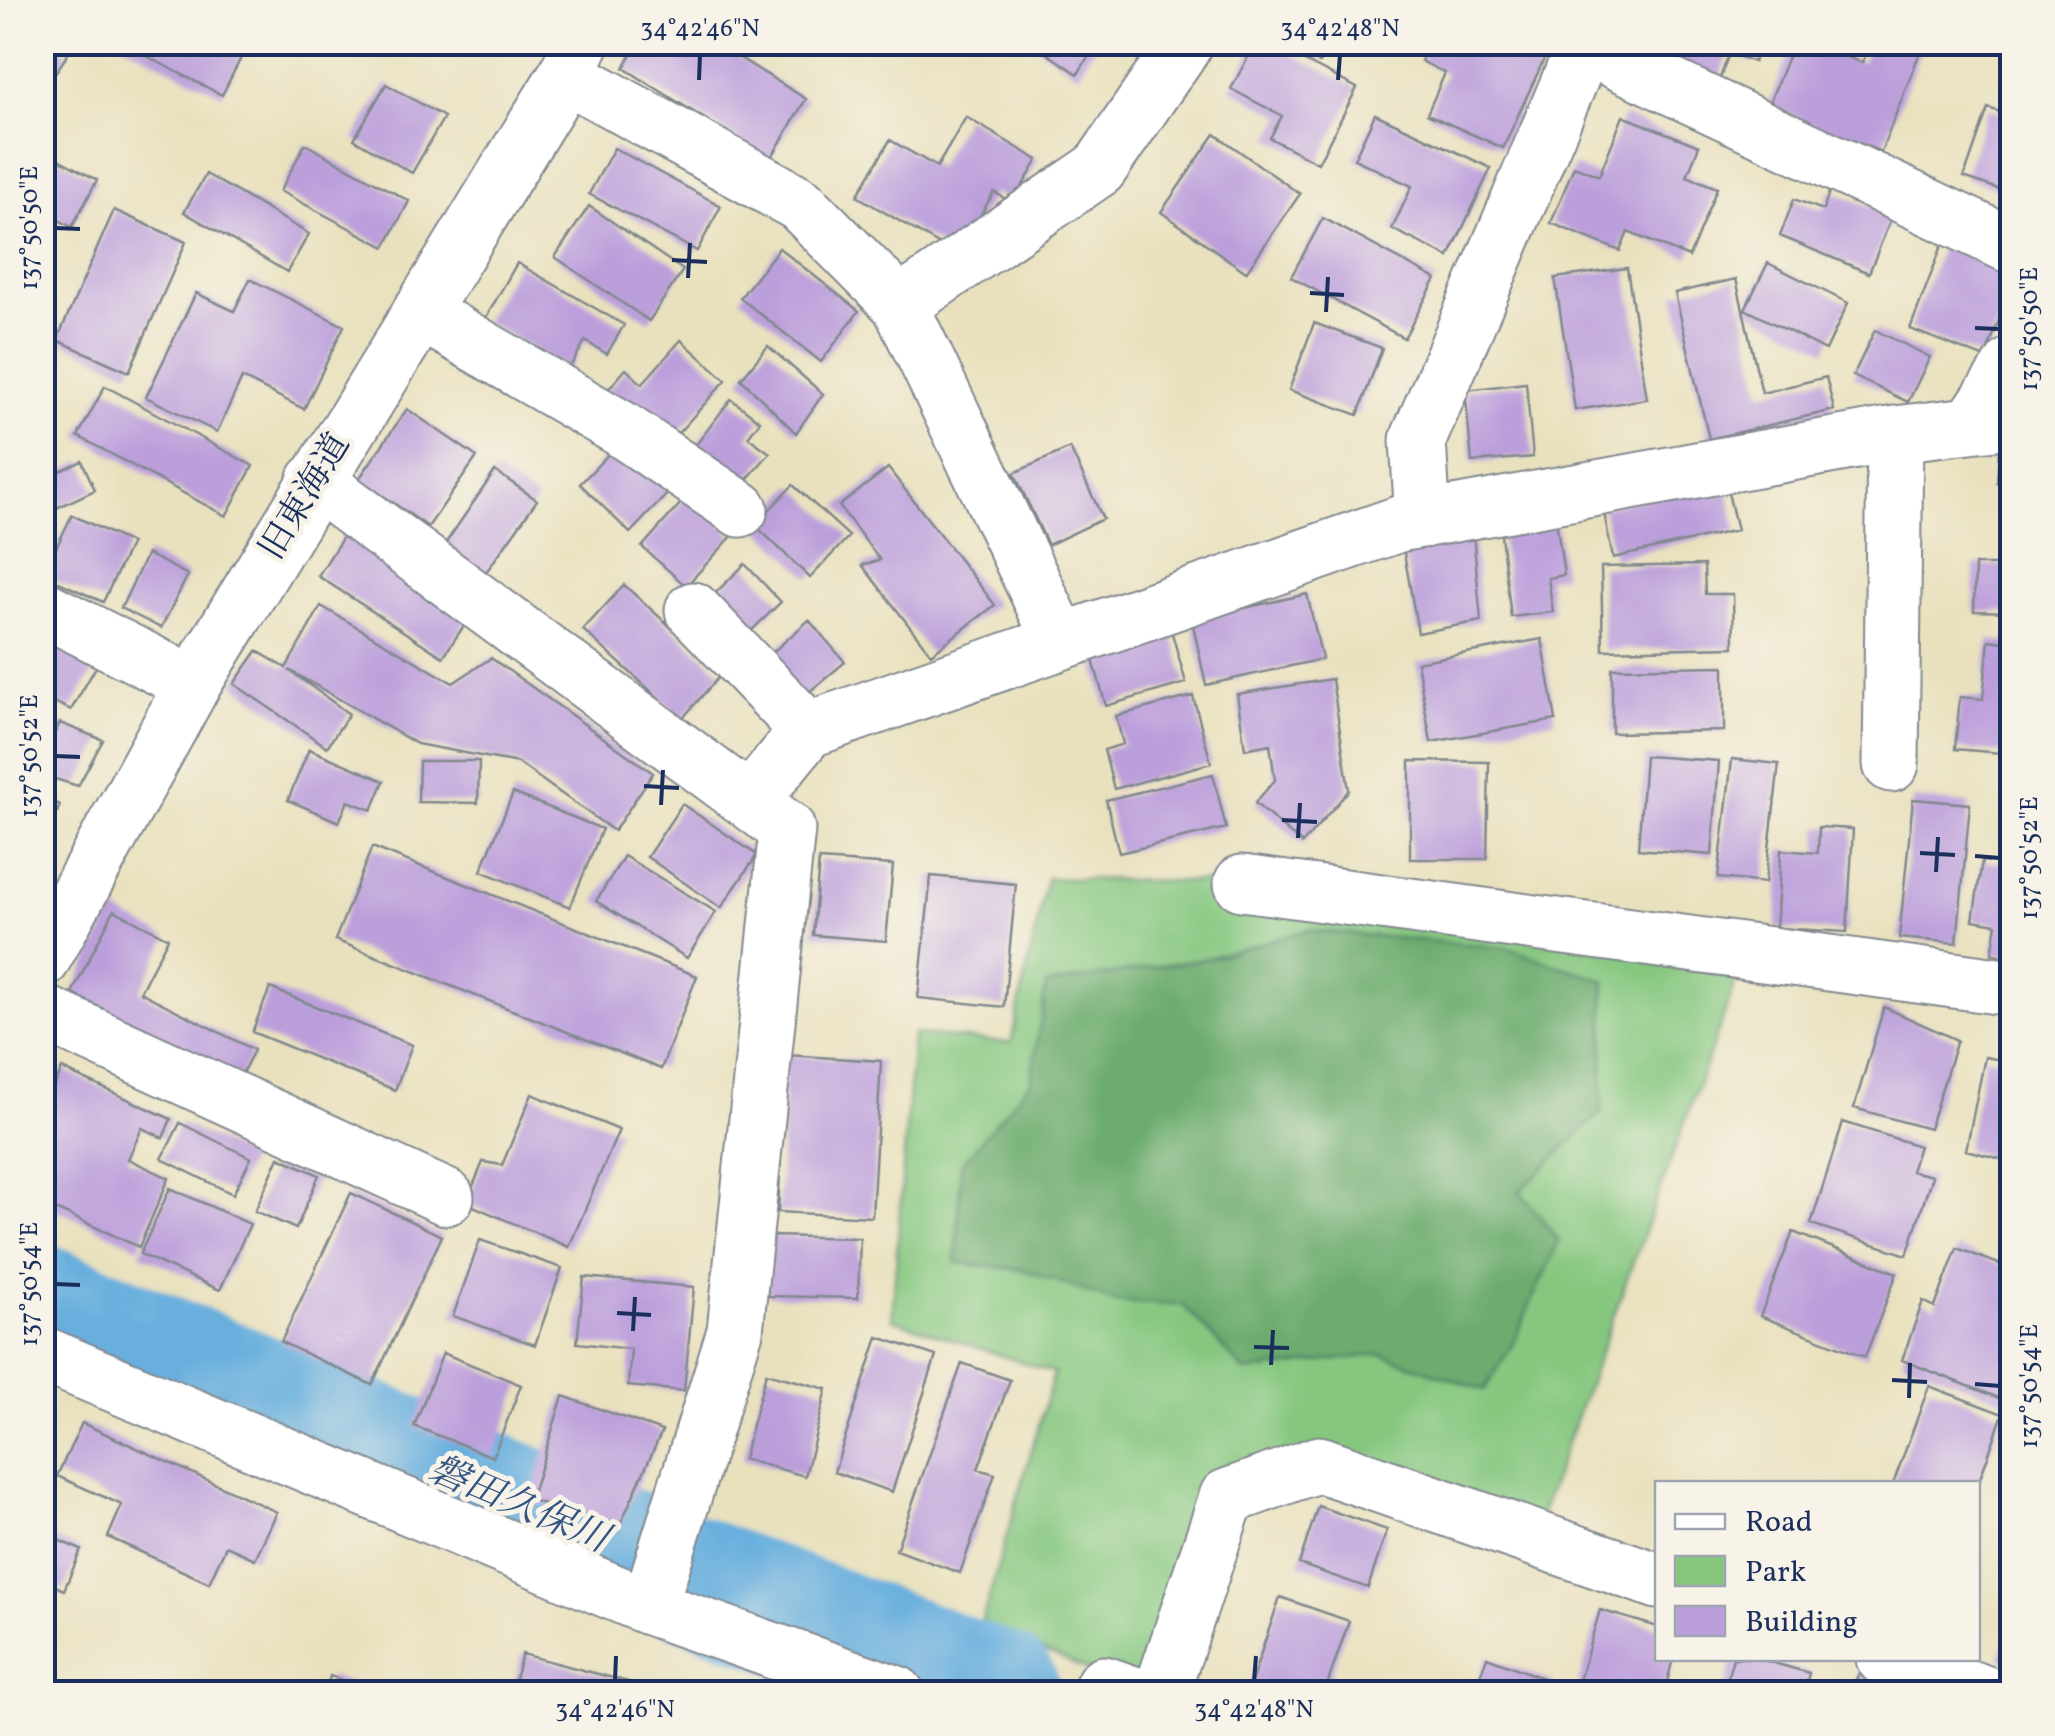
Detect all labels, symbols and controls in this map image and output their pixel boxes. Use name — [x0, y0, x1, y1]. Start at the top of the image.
text: 34°42'46"N — [640, 12, 760, 47]
text: 34°42'48"N — [1280, 12, 1400, 47]
text: 137°50'50"E — [13, 166, 48, 290]
text: 137°50'50"E — [2013, 267, 2048, 391]
street label: 旧東海道 — [249, 425, 363, 569]
text: 137°50'52"E — [13, 694, 48, 818]
text: 137°50'52"E — [2013, 796, 2048, 920]
text: 137°50'54"E — [13, 1222, 48, 1346]
text: 137°50'54"E — [2013, 1324, 2048, 1448]
water label: 磐田久保川 — [420, 1444, 619, 1569]
legend — [1655, 1481, 1980, 1661]
text: Road — [1745, 1502, 1813, 1544]
text: Park — [1745, 1552, 1806, 1594]
text: Building — [1745, 1602, 1858, 1644]
text: 34°42'46"N — [555, 1693, 675, 1728]
text: 34°42'48"N — [1194, 1693, 1314, 1728]

